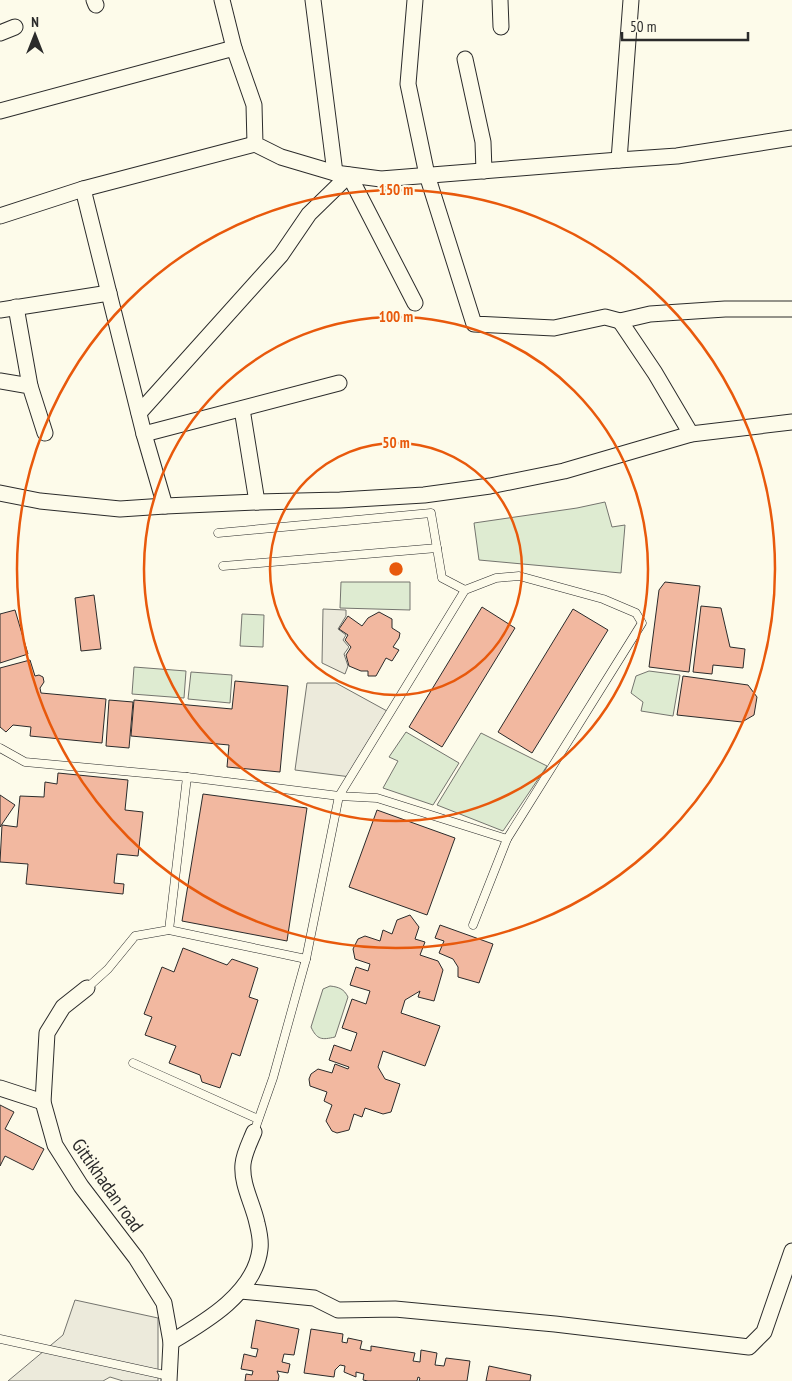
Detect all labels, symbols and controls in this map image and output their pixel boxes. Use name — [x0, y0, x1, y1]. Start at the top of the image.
north arrow — [10, 10, 60, 60]
scale bar — [622, 10, 748, 42]
text: N — [31, 13, 39, 31]
text: 50 m — [630, 17, 656, 36]
text: 150 m — [379, 180, 413, 199]
text: 100 m — [379, 307, 413, 326]
text: 50 m — [382, 433, 410, 452]
centre of rings — [387, 560, 405, 578]
street label: Gittikhadan road — [67, 1134, 149, 1236]

